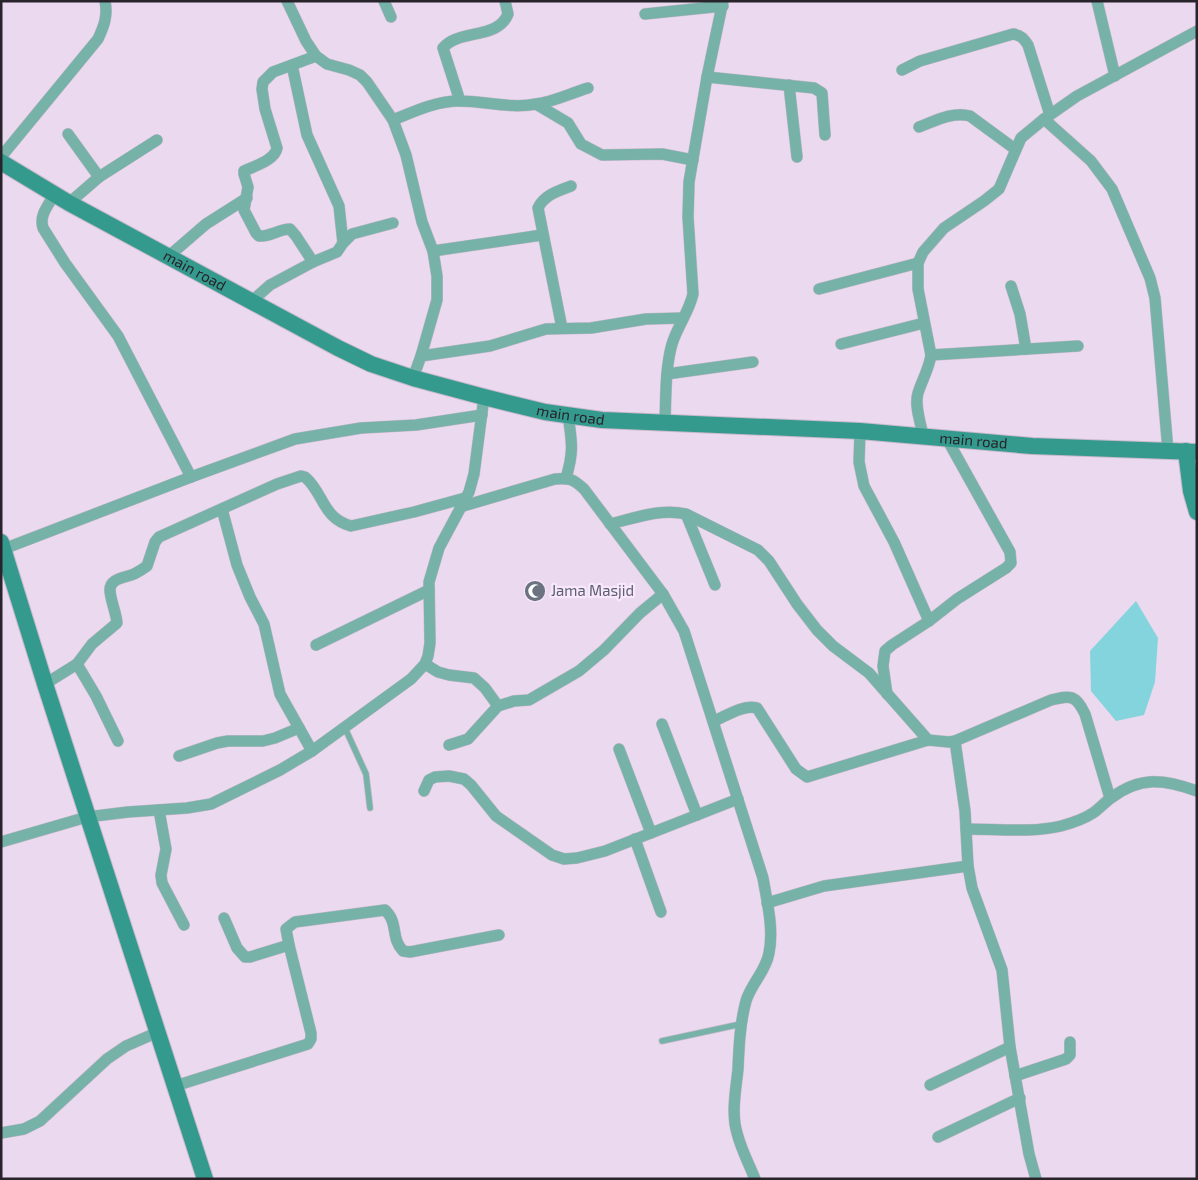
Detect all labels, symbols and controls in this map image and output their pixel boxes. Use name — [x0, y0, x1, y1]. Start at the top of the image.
street label: main road — [161, 246, 229, 294]
street label: main road — [535, 400, 606, 428]
street label: main road — [939, 428, 1008, 452]
mosque icon: Jama Masjid — [523, 579, 547, 603]
place label: Jama Masjid — [551, 581, 634, 600]

